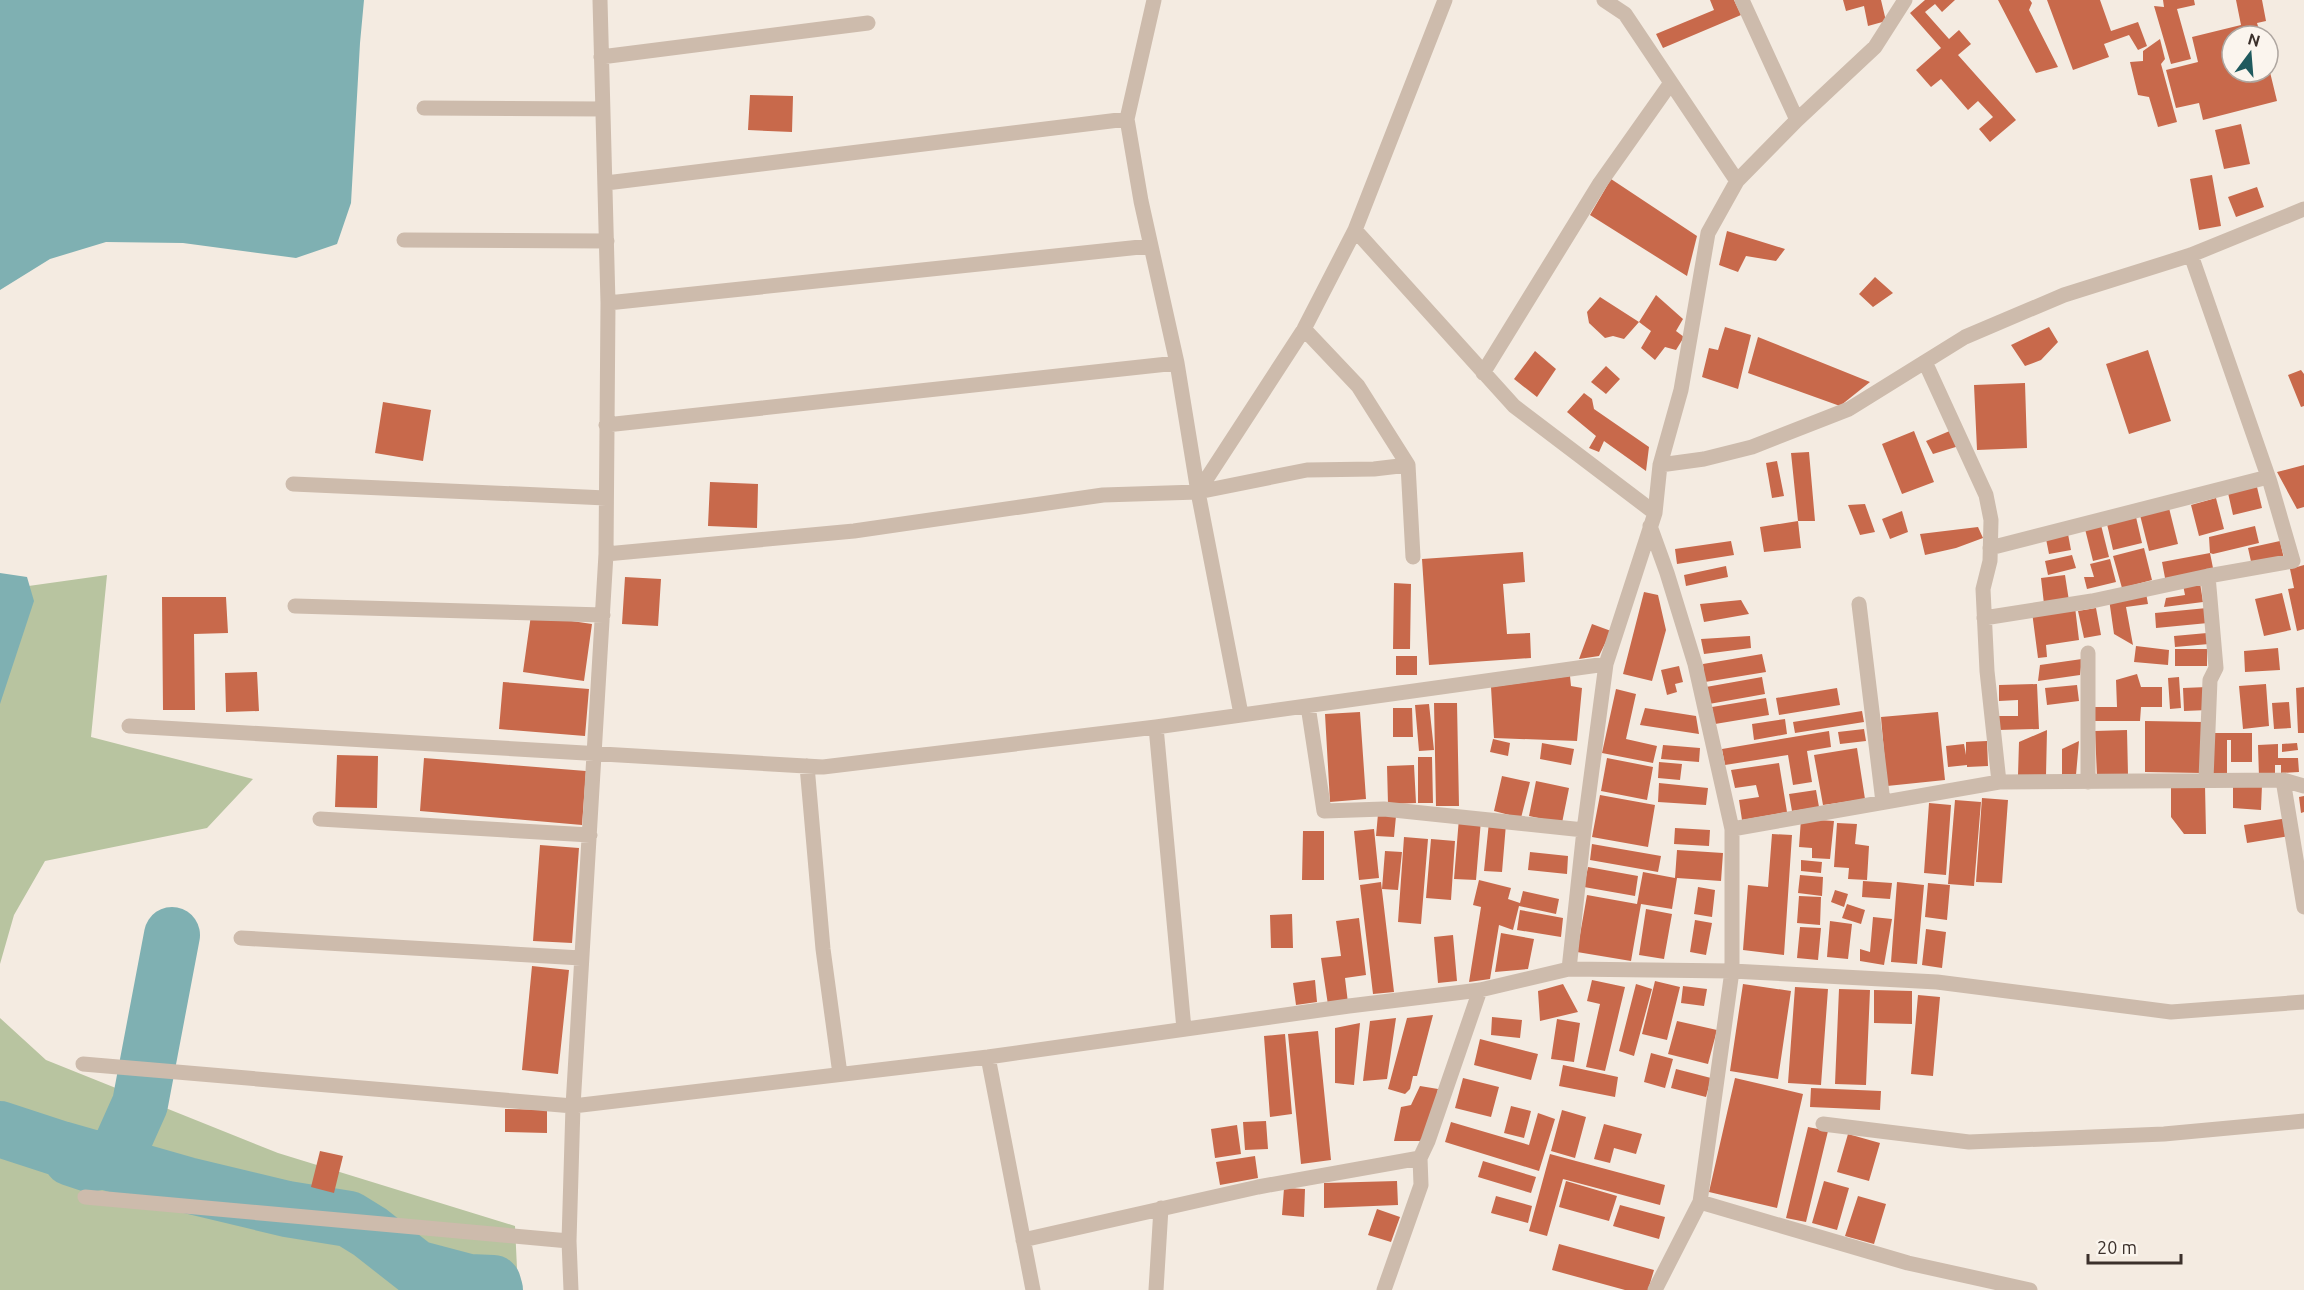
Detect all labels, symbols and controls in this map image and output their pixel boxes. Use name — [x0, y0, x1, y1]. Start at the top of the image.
north arrow — [2220, 24, 2280, 84]
text: N — [2246, 29, 2262, 50]
scale bar — [2088, 1227, 2181, 1265]
text: 20 m — [2097, 1237, 2137, 1257]

